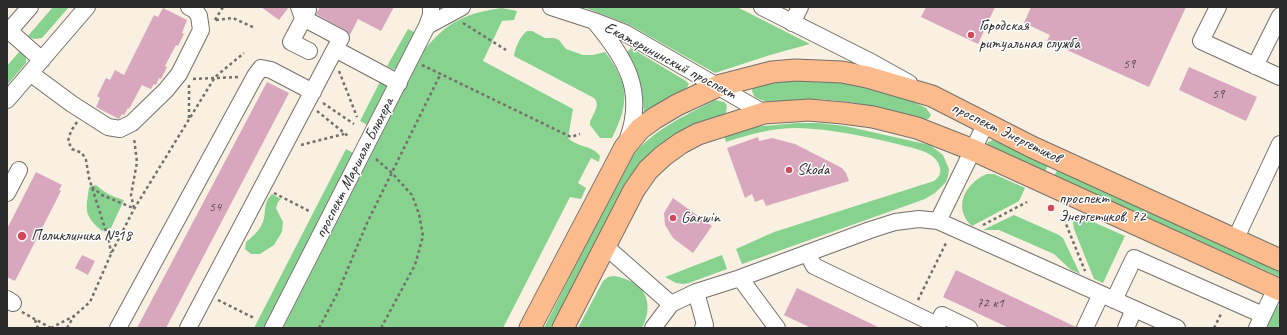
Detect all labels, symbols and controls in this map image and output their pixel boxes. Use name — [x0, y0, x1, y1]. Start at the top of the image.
place label: Городская ритуальная служба — [979, 16, 1080, 54]
street label: Екатерининский проспект — [601, 18, 739, 104]
marker: Городская ритуальная служба — [966, 30, 976, 40]
house number: 59 — [1123, 56, 1135, 72]
house number: 59 — [1212, 86, 1224, 102]
street label: проспект Маршала Блюхера — [311, 95, 399, 241]
street label: проспект Энергетиков — [948, 98, 1064, 168]
place label: Skoda — [797, 160, 829, 180]
marker: Skoda — [784, 165, 794, 175]
place label: проспект Энергетиков, 72 — [1059, 189, 1146, 227]
house number: 54 — [209, 199, 221, 215]
marker: проспект Энергетиков, 72 — [1046, 203, 1056, 213]
place label: Garwin — [681, 208, 720, 228]
marker: Garwin — [668, 213, 678, 223]
place label: Поликлиника №18 — [31, 226, 132, 246]
marker: Поликлиника №18 — [16, 230, 28, 242]
house number: 72 к1 — [976, 295, 1004, 311]

